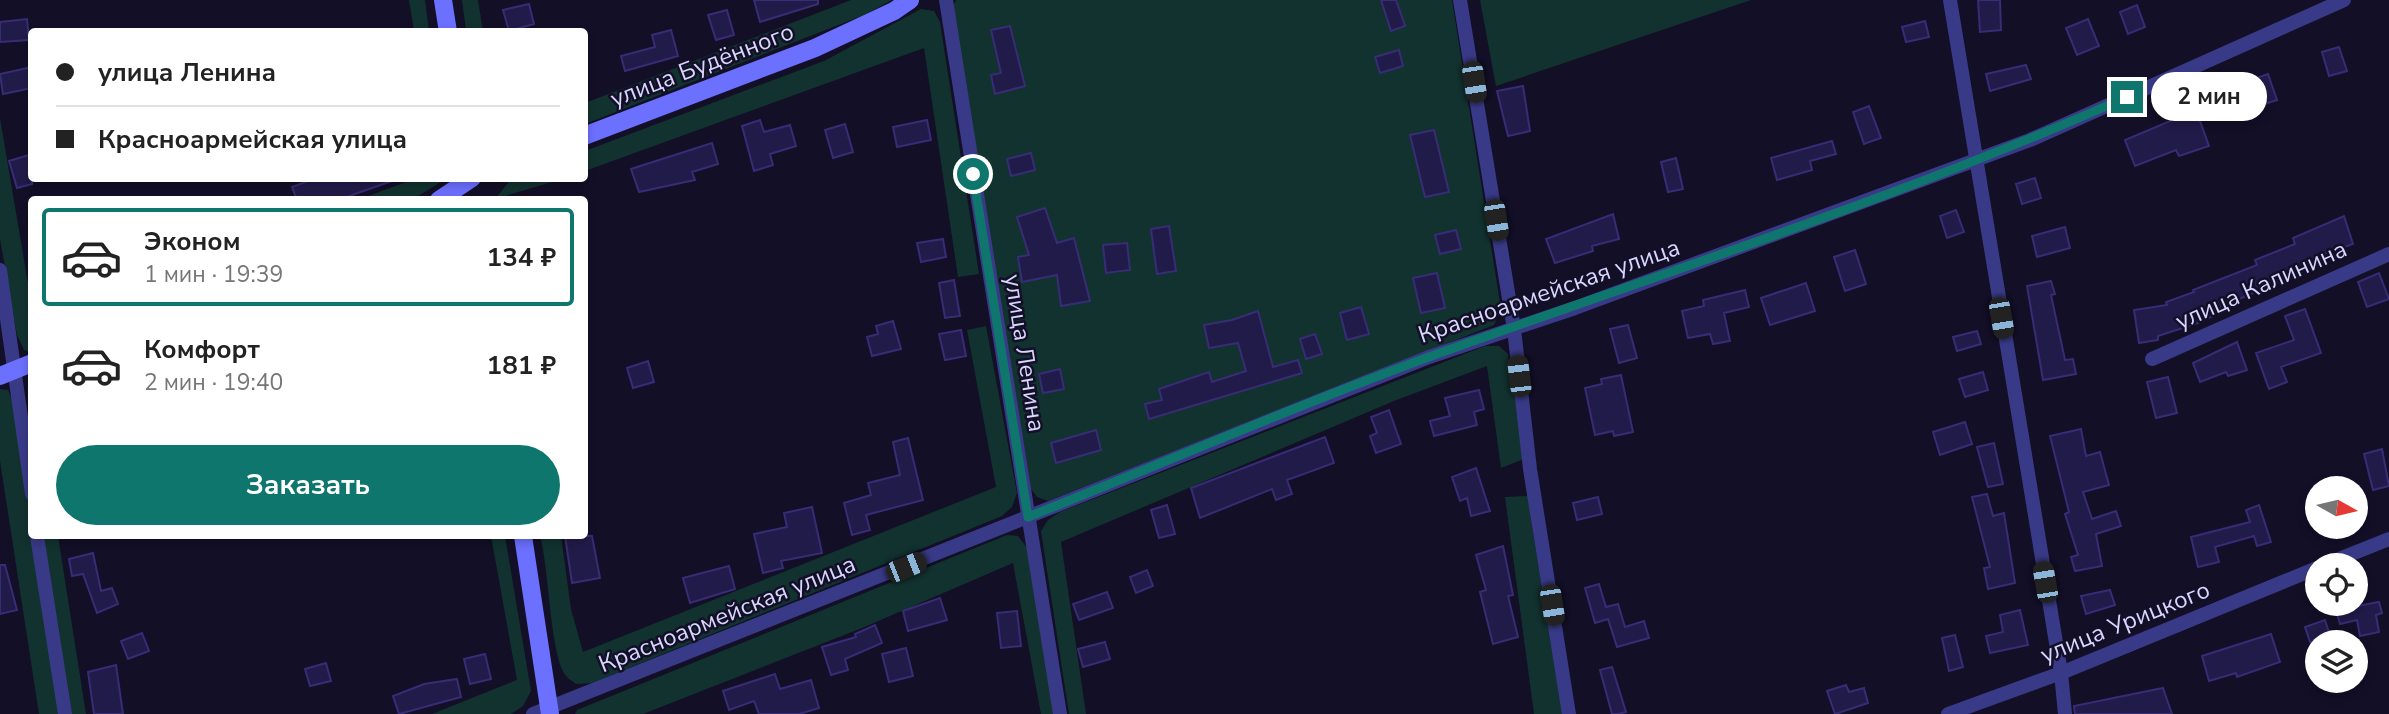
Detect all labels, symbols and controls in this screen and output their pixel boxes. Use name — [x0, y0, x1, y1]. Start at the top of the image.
street label: улица Будённого — [606, 15, 798, 115]
text: улица Ленина — [98, 55, 276, 90]
car — [1461, 60, 1488, 104]
callout: 2 мин — [2152, 72, 2267, 122]
route end — [2111, 81, 2143, 113]
text: 2 мин — [2177, 81, 2241, 112]
text: Красноармейская улица — [98, 122, 407, 157]
route start — [957, 158, 989, 190]
car — [1483, 198, 1510, 242]
text: Эконом — [144, 224, 241, 259]
icon: car — [60, 226, 123, 289]
street label: Красноармейская улица — [1414, 231, 1684, 351]
street label: улица Калинина — [2170, 233, 2352, 337]
text: 134 ₽ — [487, 240, 556, 275]
text: 1 мин · 19:39 — [144, 259, 283, 290]
street label: улица Ленина — [997, 272, 1053, 434]
car — [1988, 295, 2015, 341]
text: Комфорт — [144, 332, 260, 367]
icon: car — [60, 334, 123, 397]
text: 181 ₽ — [487, 348, 556, 383]
car — [1507, 354, 1532, 398]
text: 2 мин · 19:40 — [144, 367, 283, 398]
button: Заказать — [56, 445, 560, 525]
north arrow — [2305, 476, 2368, 539]
map controls — [2305, 476, 2368, 693]
street label: Красноармейская улица — [594, 548, 860, 680]
car — [883, 549, 930, 585]
button: locate — [2305, 553, 2368, 616]
car — [2032, 559, 2059, 605]
street label: улица Урицкого — [2035, 573, 2215, 671]
car — [1539, 583, 1566, 627]
button: layers — [2305, 630, 2368, 693]

